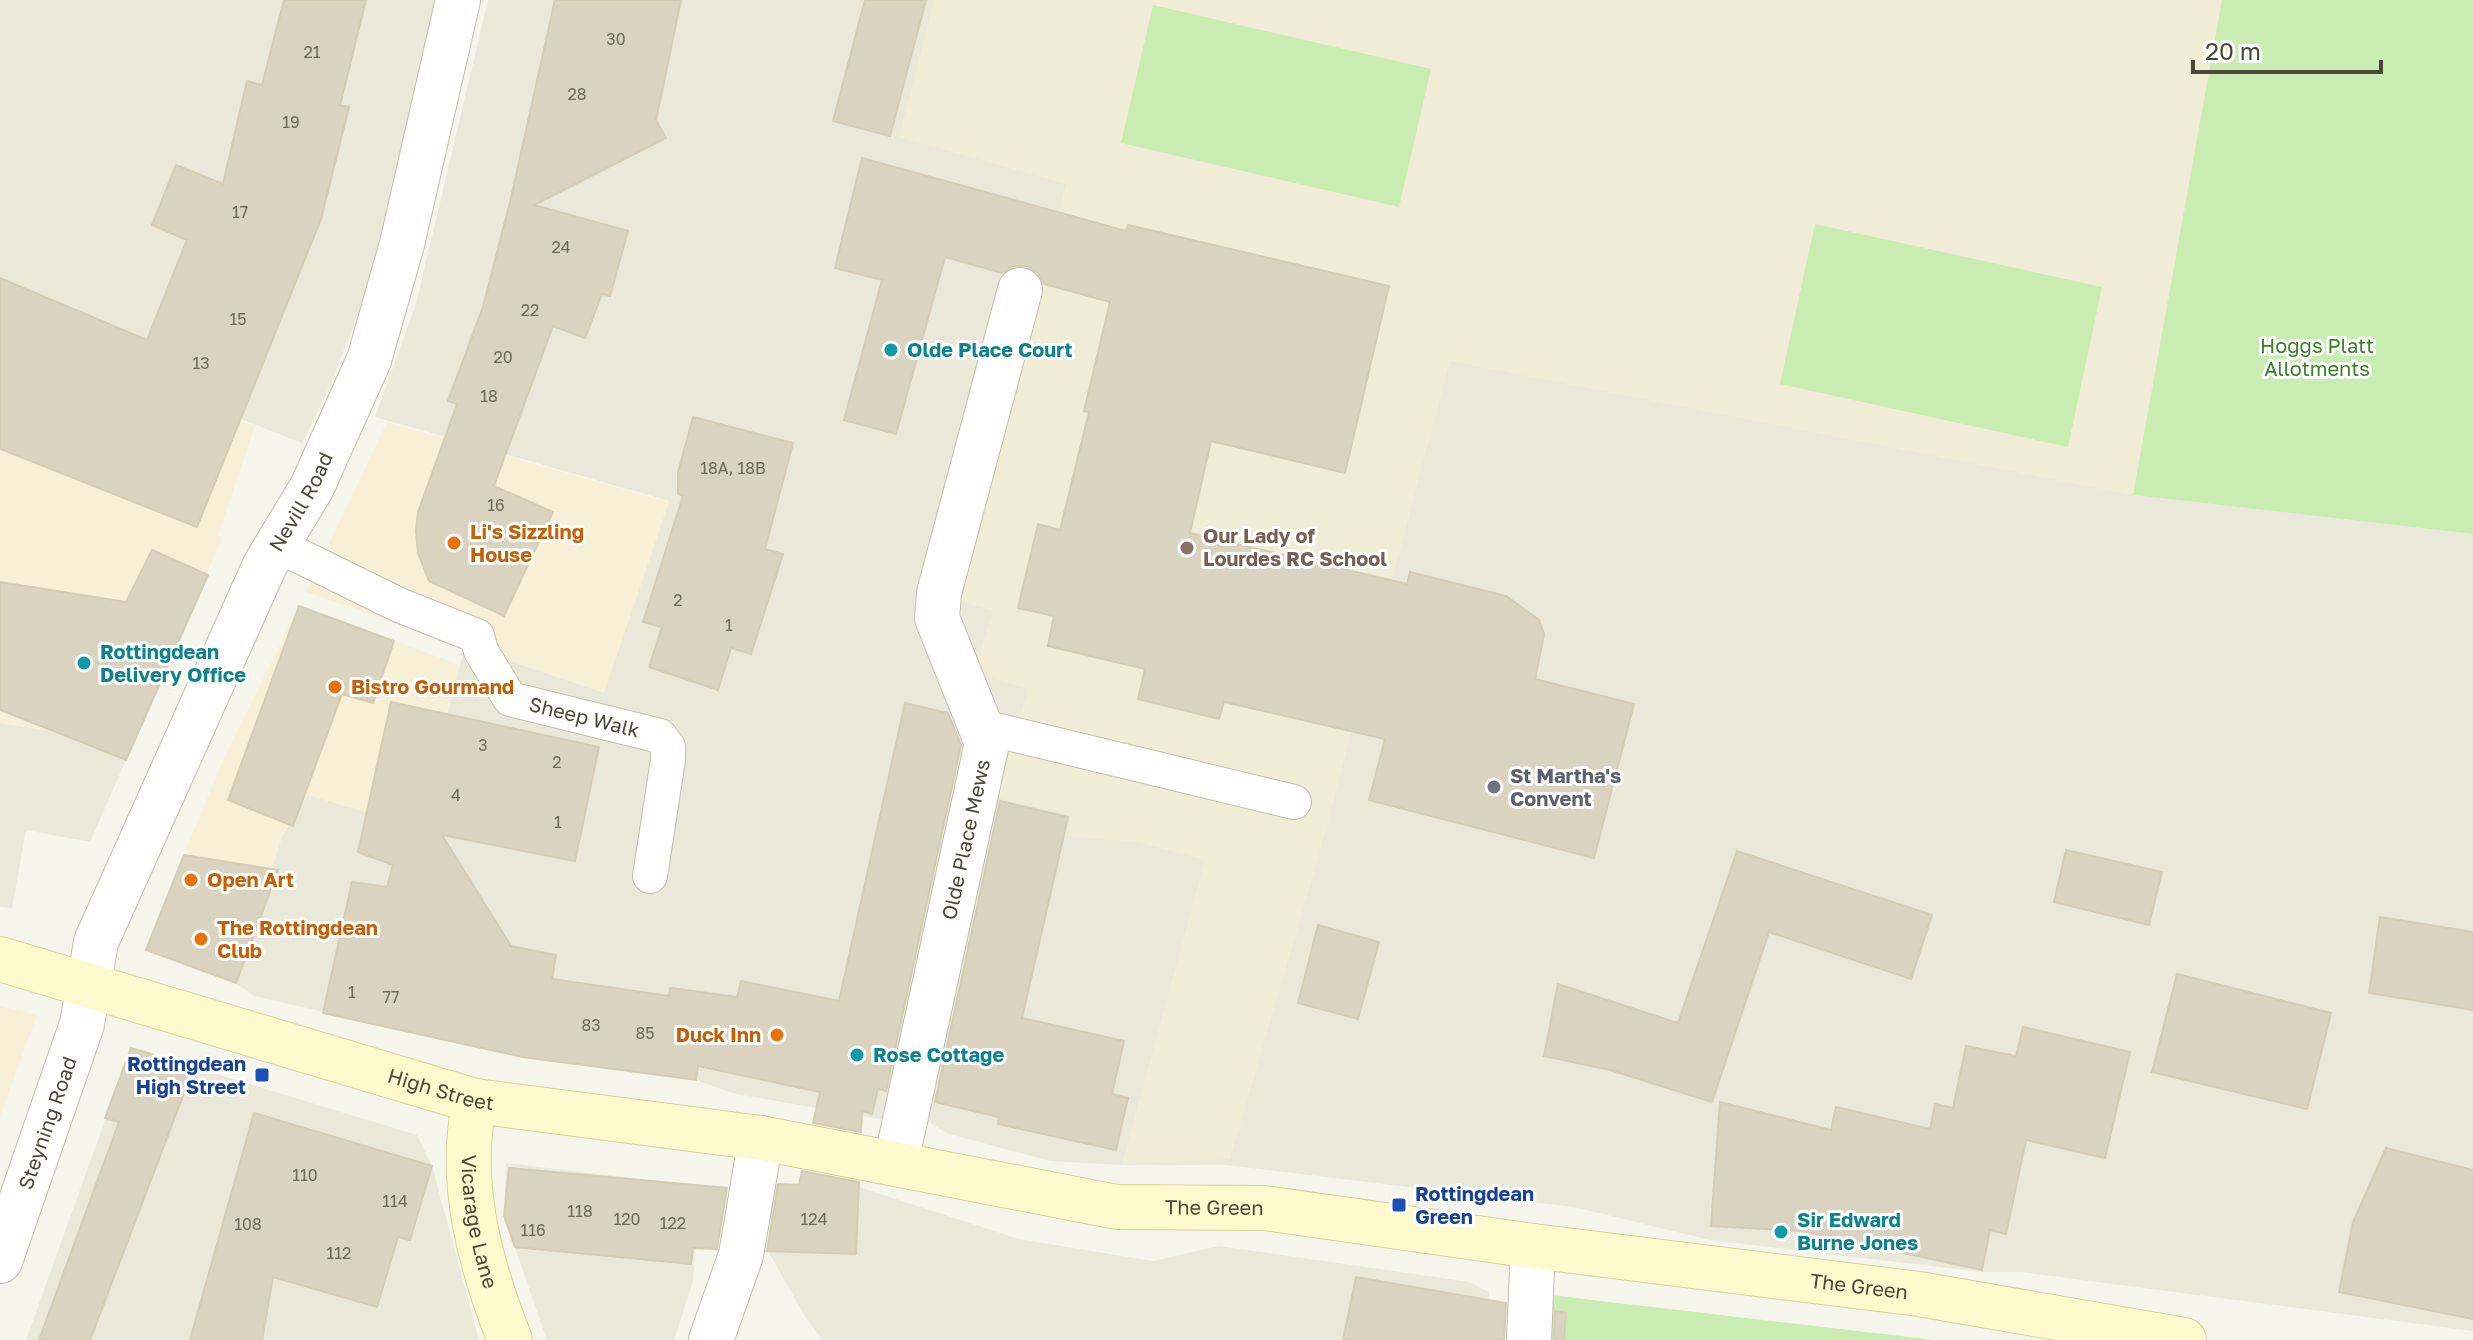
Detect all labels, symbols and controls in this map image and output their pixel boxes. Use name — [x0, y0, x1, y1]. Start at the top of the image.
scale bar — [2193, 24, 2381, 74]
house number: 30 — [606, 29, 626, 49]
text: 20 m — [2205, 36, 2261, 65]
house number: 21 — [303, 42, 321, 62]
house number: 28 — [567, 84, 587, 104]
house number: 19 — [282, 112, 300, 132]
house number: 17 — [232, 202, 248, 222]
house number: 24 — [551, 237, 571, 257]
house number: 22 — [521, 300, 539, 320]
house number: 15 — [229, 309, 247, 329]
park label: Hoggs Platt Allotments — [2260, 333, 2374, 380]
place label: Olde Place Court — [907, 337, 1072, 361]
marker: Olde Place Court — [882, 341, 900, 359]
house number: 20 — [493, 347, 513, 367]
house number: 13 — [192, 353, 210, 373]
house number: 18 — [480, 386, 498, 406]
street label: Nevill Road — [263, 448, 337, 555]
house number: 18A, 18B — [700, 458, 766, 478]
house number: 16 — [487, 495, 505, 515]
place label: Li's Sizzling House — [470, 519, 584, 566]
place label: Our Lady of Lourdes RC School — [1203, 523, 1387, 570]
marker: Li's Sizzling House — [445, 534, 463, 552]
marker: Our Lady of Lourdes RC School — [1178, 539, 1196, 557]
house number: 2 — [673, 590, 683, 610]
house number: 1 — [725, 615, 733, 635]
place label: Rottingdean Delivery Office — [100, 639, 246, 686]
marker: Rottingdean Delivery Office — [75, 654, 93, 672]
place label: Bistro Gourmand — [351, 674, 514, 698]
marker: Bistro Gourmand — [326, 678, 344, 696]
street label: Sheep Walk — [527, 691, 642, 742]
house number: 3 — [478, 735, 488, 755]
house number: 2 — [552, 752, 562, 772]
street label: Olde Place Mews — [936, 757, 994, 922]
place label: St Martha's Convent — [1510, 763, 1621, 810]
marker: St Martha's Convent — [1485, 778, 1503, 796]
house number: 4 — [451, 785, 461, 805]
house number: 1 — [554, 812, 562, 832]
place label: Open Art — [207, 867, 294, 891]
marker: Open Art — [182, 871, 200, 889]
place label: The Rottingdean Club — [217, 915, 378, 962]
marker: The Rottingdean Club — [192, 930, 210, 948]
house number: 1 — [348, 982, 356, 1002]
house number: 77 — [383, 987, 399, 1007]
house number: 83 — [581, 1015, 601, 1035]
place label: Duck Inn — [676, 1022, 761, 1046]
house number: 85 — [635, 1023, 655, 1043]
marker: Duck Inn — [768, 1026, 786, 1044]
place label: Rose Cottage — [873, 1042, 1004, 1066]
marker: Rose Cottage — [848, 1046, 866, 1064]
place label: Rottingdean High Street — [127, 1051, 246, 1098]
street label: Steyning Road — [13, 1053, 81, 1192]
street label: High Street — [385, 1063, 495, 1114]
marker: Rottingdean High Street — [253, 1066, 271, 1084]
street label: Vicarage Lane — [458, 1155, 504, 1291]
house number: 110 — [292, 1165, 318, 1185]
place label: Rottingdean Green — [1415, 1181, 1534, 1228]
house number: 114 — [382, 1191, 408, 1211]
street label: The Green — [1165, 1194, 1264, 1219]
marker: Rottingdean Green — [1390, 1196, 1408, 1214]
house number: 118 — [567, 1201, 593, 1221]
place label: Sir Edward Burne Jones — [1797, 1207, 1918, 1254]
house number: 120 — [614, 1209, 640, 1229]
house number: 124 — [801, 1209, 827, 1229]
house number: 122 — [660, 1213, 686, 1233]
house number: 108 — [234, 1214, 262, 1234]
house number: 116 — [520, 1220, 546, 1240]
marker: Sir Edward Burne Jones — [1772, 1223, 1790, 1241]
house number: 112 — [327, 1243, 351, 1263]
street label: The Green — [1809, 1268, 1910, 1304]

